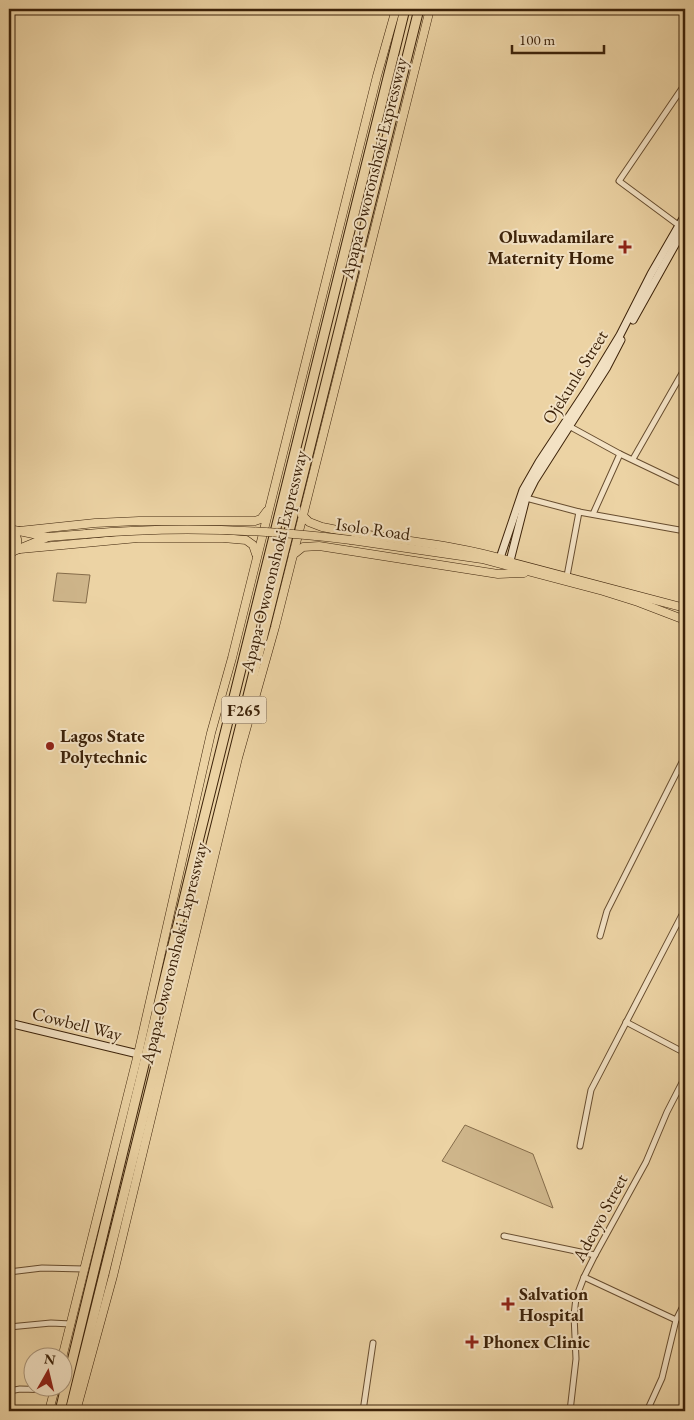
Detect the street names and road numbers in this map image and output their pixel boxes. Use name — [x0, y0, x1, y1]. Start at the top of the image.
street label: Apapa-Oworonshoki Expressway — [335, 55, 412, 282]
street label: Ojekunle Street — [537, 325, 613, 428]
street label: Apapa-Oworonshoki Expressway — [235, 448, 312, 675]
street label: Isolo Road — [334, 512, 413, 545]
road number: F265 — [222, 696, 266, 724]
street label: Apapa-Oworonshoki Expressway — [135, 840, 212, 1067]
street label: Cowbell Way — [30, 1001, 125, 1046]
street label: Adeoyo Street — [566, 1170, 632, 1267]

